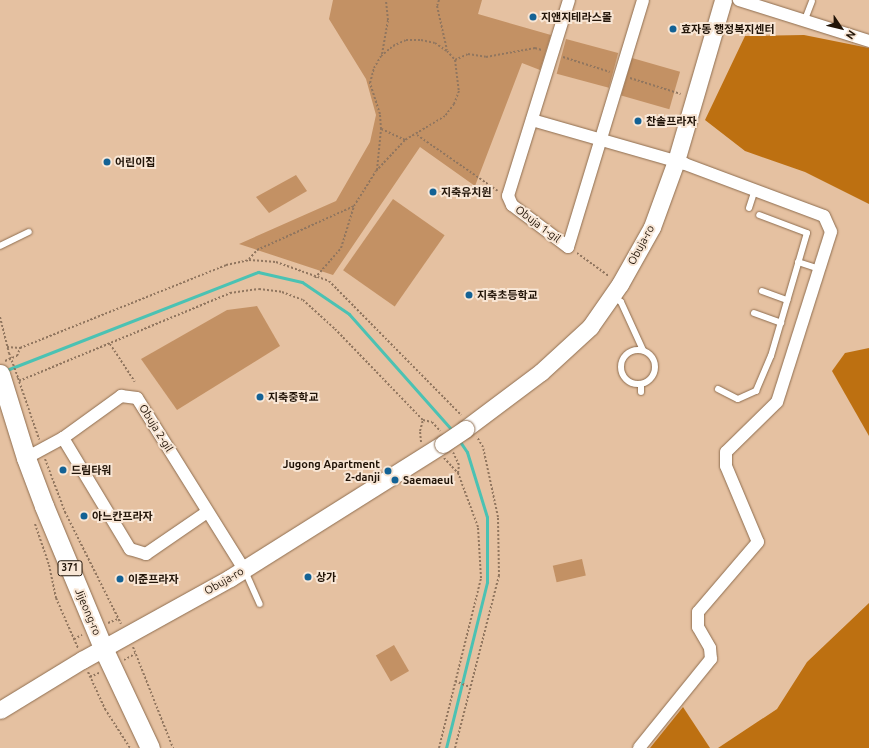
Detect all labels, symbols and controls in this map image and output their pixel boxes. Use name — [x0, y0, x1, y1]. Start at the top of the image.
north arrow — [821, 8, 861, 48]
place label: 지앤지테라스몰 — [541, 10, 612, 24]
marker: 지앤지테라스몰 — [528, 12, 538, 22]
place label: 효자동 행정복지센터 — [681, 22, 775, 36]
marker: 효자동 행정복지센터 — [668, 24, 678, 34]
text: N — [844, 28, 858, 42]
place label: 찬솔프라자 — [646, 114, 697, 128]
marker: 찬솔프라자 — [633, 116, 643, 126]
place label: 어린이집 — [115, 155, 155, 169]
marker: 어린이집 — [102, 157, 112, 167]
place label: 지축유치원 — [441, 185, 492, 199]
marker: 지축유치원 — [428, 187, 438, 197]
street label: Obuja 1-gil — [513, 203, 563, 245]
street label: Obuja-ro — [625, 223, 657, 267]
place label: 지축초등학교 — [477, 288, 538, 302]
marker: 지축초등학교 — [464, 290, 474, 300]
place label: 지축중학교 — [268, 390, 319, 404]
marker: 지축중학교 — [255, 392, 265, 402]
street label: Obuja 2-gil — [136, 402, 176, 454]
place label: Jugong Apartment 2-danji — [283, 458, 380, 484]
place label: 드림타워 — [71, 463, 111, 477]
marker: 드림타워 — [58, 465, 68, 475]
marker: Jugong Apartment 2-danji — [383, 466, 393, 476]
place label: Saemaeul — [403, 473, 453, 487]
marker: Saemaeul — [390, 475, 400, 485]
place label: 아느칸프라자 — [92, 509, 153, 523]
marker: 아느칸프라자 — [79, 511, 89, 521]
road number: 371 — [57, 560, 83, 576]
street label: Obuja-ro — [202, 564, 246, 598]
place label: 상가 — [316, 570, 336, 584]
place label: 이준프라자 — [128, 572, 179, 586]
marker: 상가 — [303, 572, 313, 582]
marker: 이준프라자 — [115, 574, 125, 584]
street label: Jijeong-ro — [72, 587, 104, 637]

